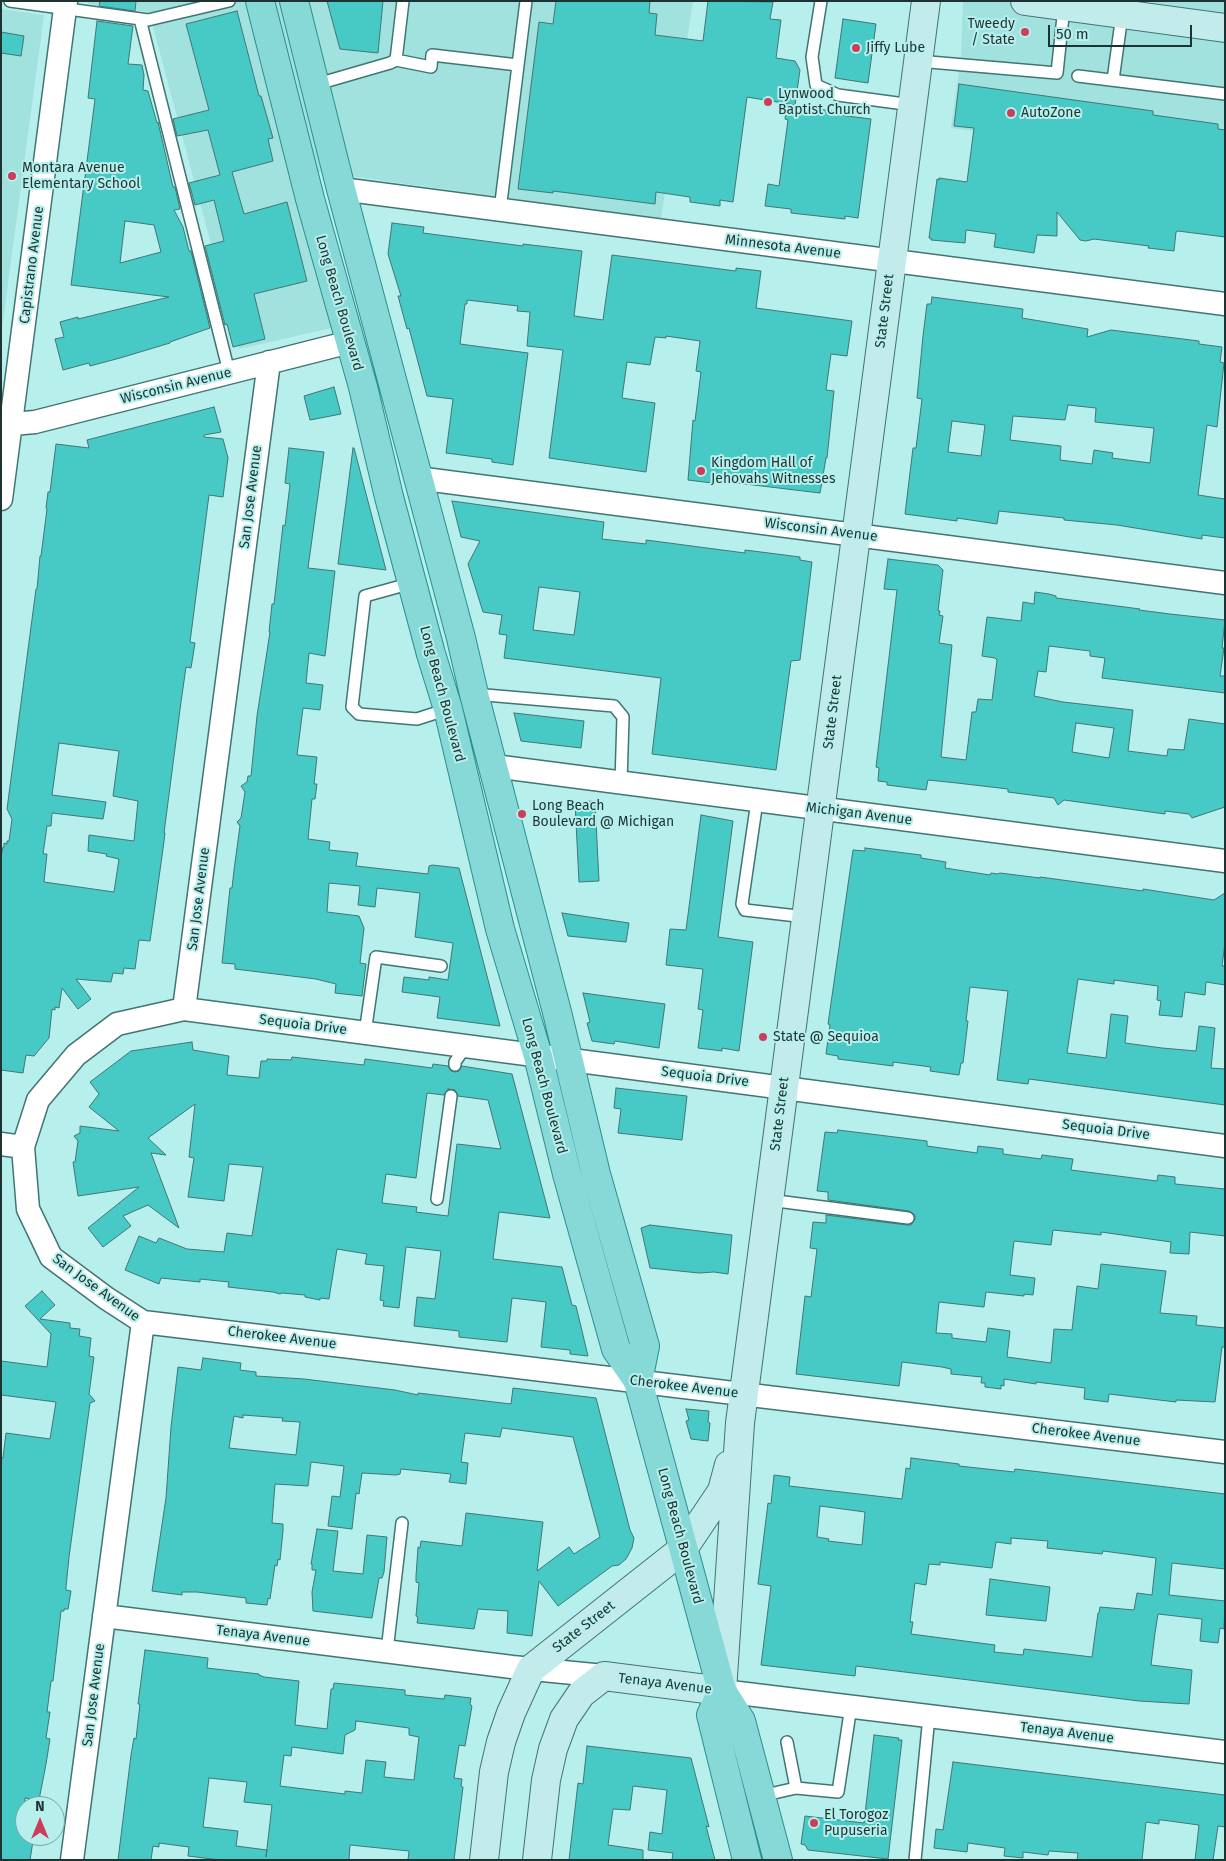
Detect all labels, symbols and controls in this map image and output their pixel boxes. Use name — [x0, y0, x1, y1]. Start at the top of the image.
scale bar — [1051, 15, 1195, 47]
place label: Tweedy / State — [968, 16, 1015, 48]
text: 50 m — [1056, 25, 1089, 43]
marker: Tweedy / State — [1019, 26, 1031, 38]
place label: Jiffy Lube — [866, 40, 925, 56]
marker: Jiffy Lube — [850, 42, 862, 54]
place label: Lynwood Baptist Church — [778, 86, 871, 118]
marker: Lynwood Baptist Church — [762, 96, 774, 108]
place label: AutoZone — [1021, 105, 1081, 121]
marker: AutoZone — [1005, 107, 1017, 119]
place label: Montara Avenue Elementary School — [22, 160, 140, 192]
marker: Montara Avenue Elementary School — [6, 170, 18, 182]
street label: Capistrano Avenue — [16, 205, 48, 325]
street label: Minnesota Avenue — [724, 232, 842, 262]
street label: Long Beach Boulevard — [312, 233, 366, 373]
street label: State Street — [872, 273, 898, 349]
street label: Wisconsin Avenue — [119, 364, 233, 408]
street label: San Jose Avenue — [236, 444, 266, 550]
place label: Kingdom Hall of Jehovahs Witnesses — [711, 455, 835, 488]
marker: Kingdom Hall of Jehovahs Witnesses — [695, 465, 707, 477]
street label: Wisconsin Avenue — [764, 515, 878, 545]
street label: Long Beach Boulevard — [416, 624, 468, 764]
street label: State Street — [820, 674, 846, 750]
place label: Long Beach Boulevard @ Michigan — [532, 798, 674, 830]
street label: Michigan Avenue — [805, 799, 913, 829]
marker: Long Beach Boulevard @ Michigan — [516, 808, 528, 820]
street label: San Jose Avenue — [184, 846, 214, 952]
street label: Sequoia Drive — [258, 1011, 348, 1039]
street label: Long Beach Boulevard — [518, 1016, 570, 1156]
place label: State @ Sequioa — [773, 1029, 879, 1045]
marker: State @ Sequioa — [757, 1031, 769, 1043]
street label: Sequoia Drive — [660, 1063, 750, 1091]
street label: State Street — [767, 1076, 793, 1152]
street label: Sequoia Drive — [1061, 1116, 1151, 1144]
street label: San Jose Avenue — [49, 1251, 143, 1325]
street label: Cherokee Avenue — [227, 1323, 337, 1353]
street label: Cherokee Avenue — [629, 1372, 739, 1402]
street label: Cherokee Avenue — [1031, 1420, 1141, 1450]
street label: Long Beach Boulevard — [654, 1466, 706, 1606]
street label: State Street — [550, 1597, 618, 1657]
street label: Tenaya Avenue — [215, 1622, 311, 1650]
street label: San Jose Avenue — [79, 1642, 109, 1748]
street label: Tenaya Avenue — [617, 1670, 713, 1698]
street label: Tenaya Avenue — [1019, 1719, 1115, 1747]
north arrow — [15, 1796, 65, 1846]
text: N — [35, 1798, 45, 1815]
place label: El Torogoz Pupuseria — [824, 1807, 888, 1840]
marker: El Torogoz Pupuseria — [808, 1817, 820, 1829]

